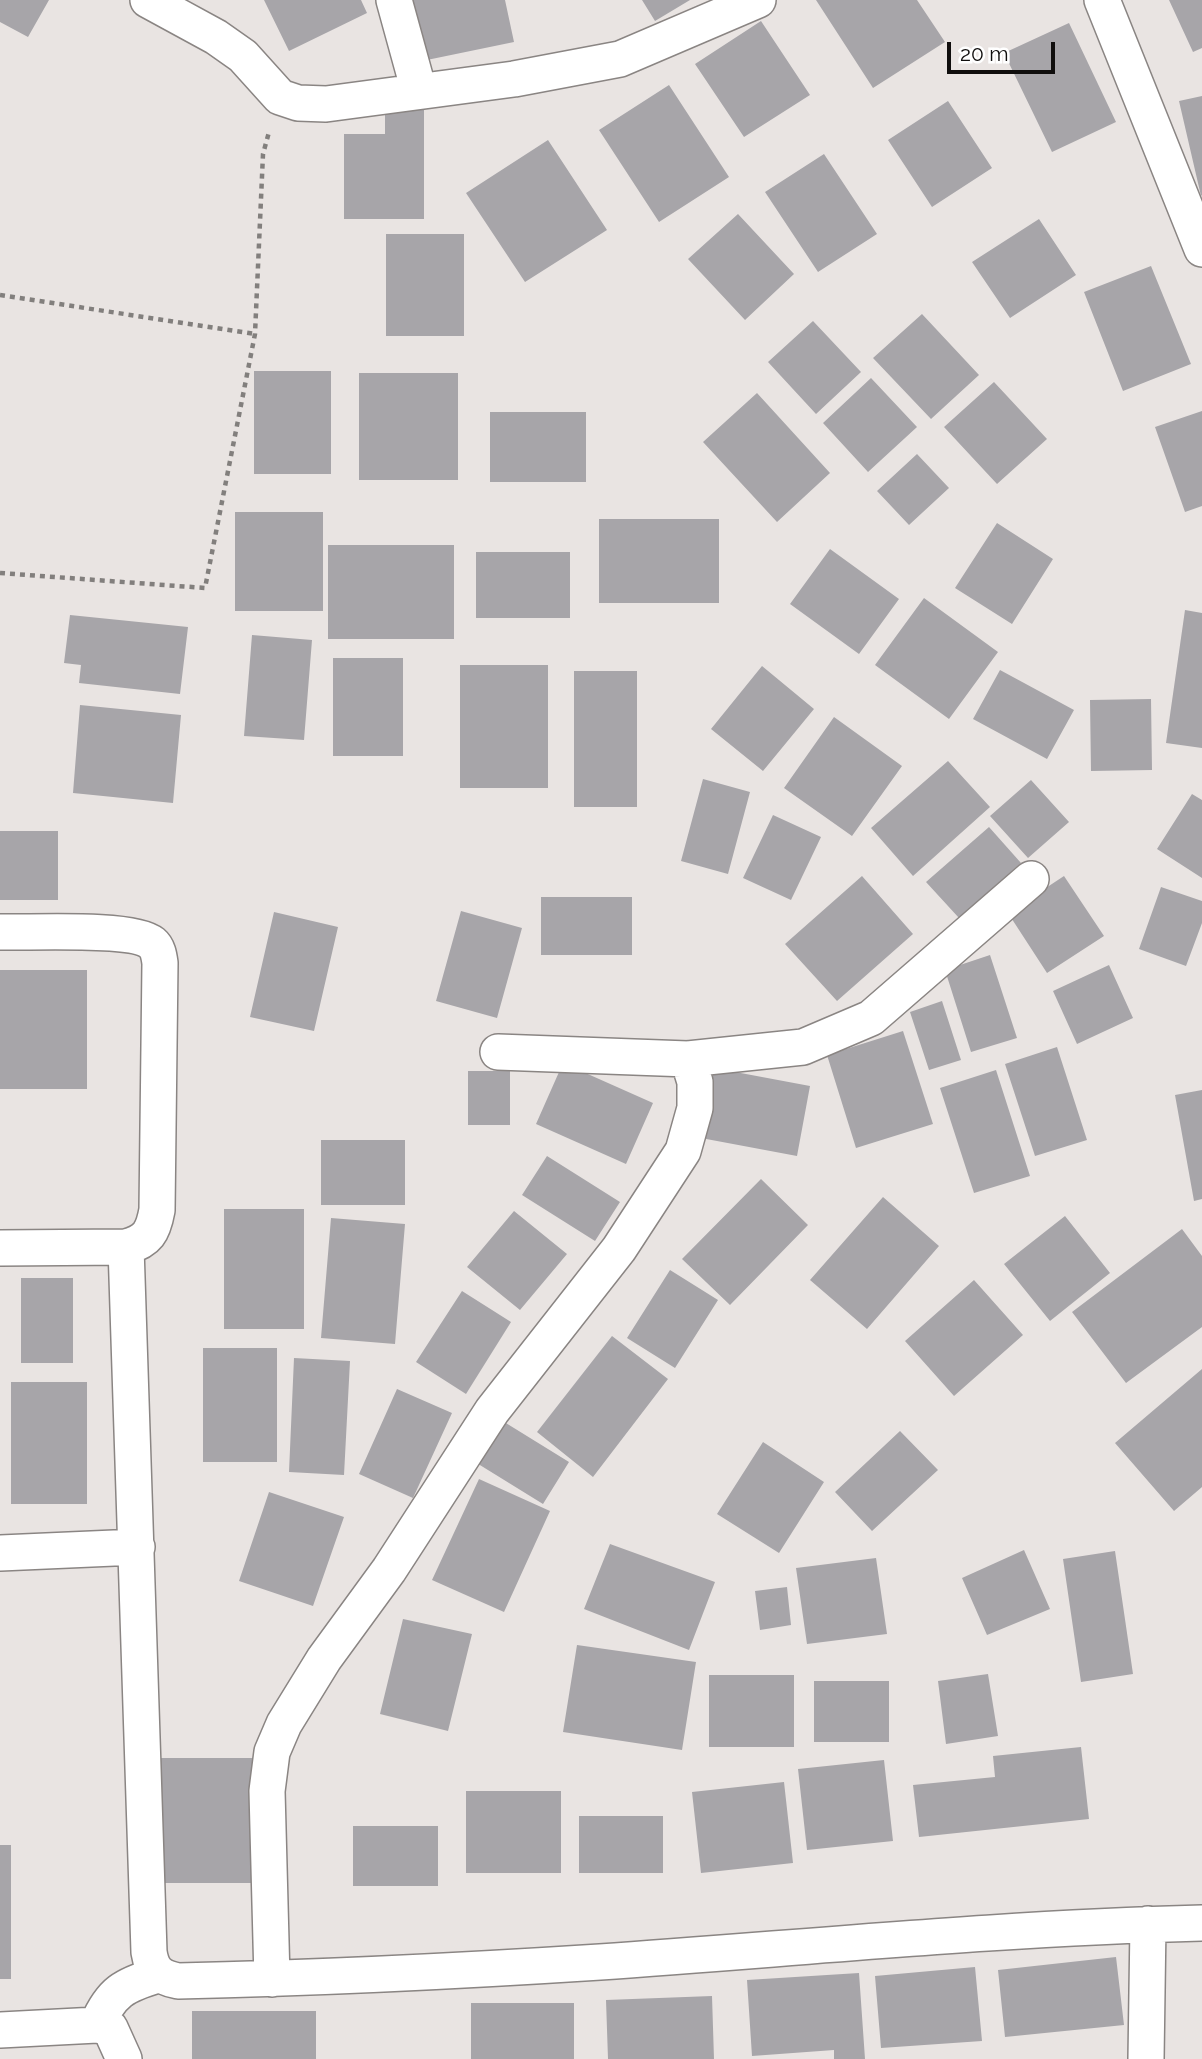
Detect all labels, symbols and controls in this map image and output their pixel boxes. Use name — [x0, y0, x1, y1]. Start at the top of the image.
scale bar — [950, 28, 1058, 72]
text: 20 m — [960, 41, 1008, 66]

